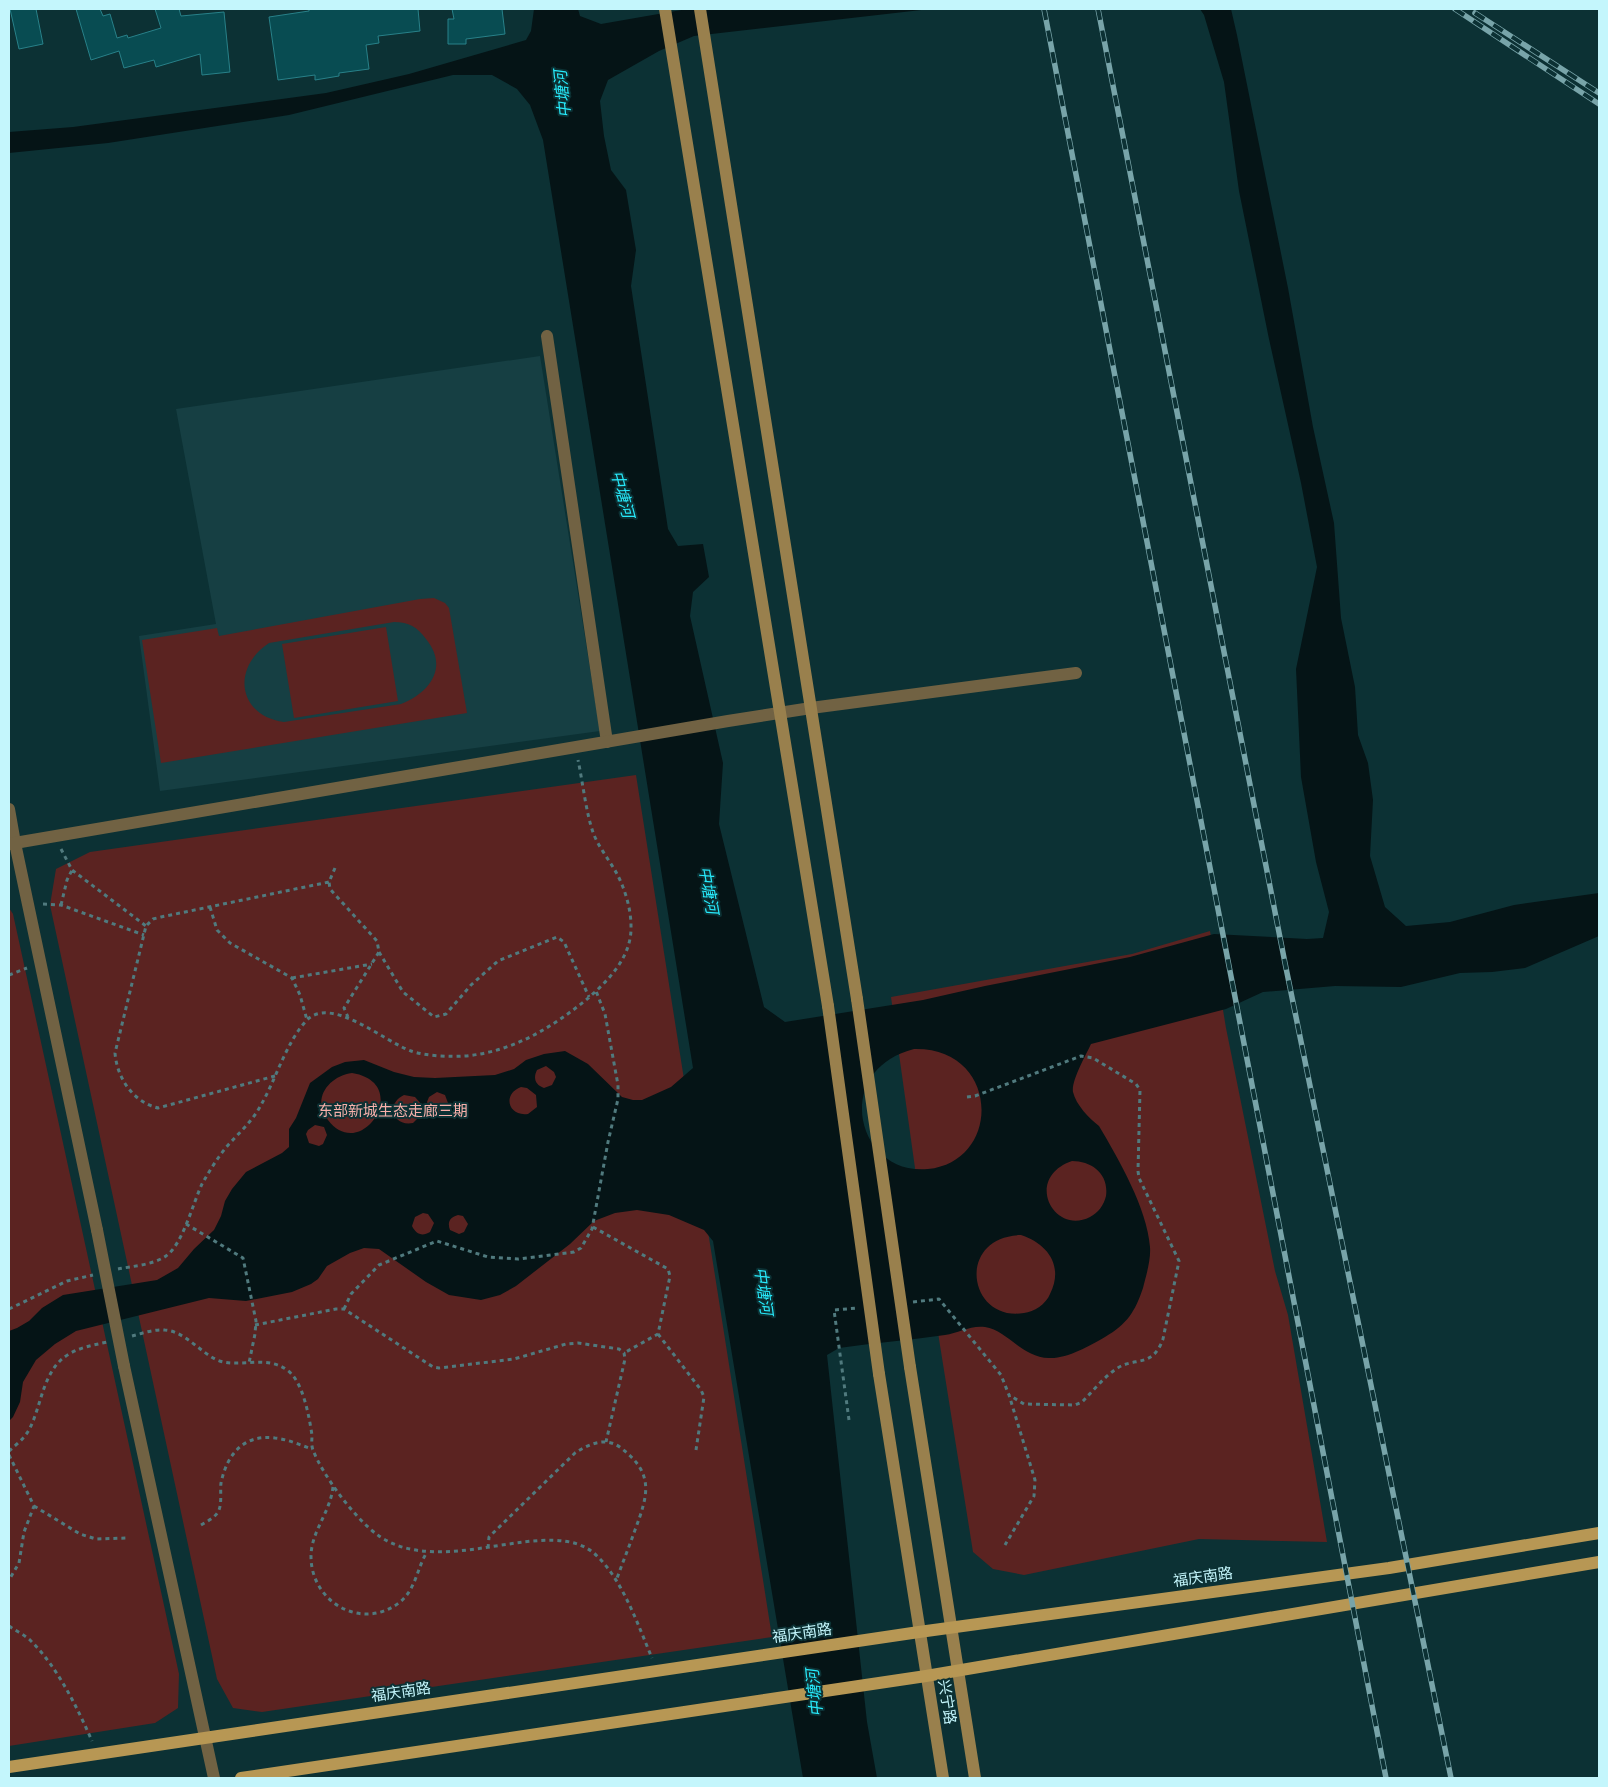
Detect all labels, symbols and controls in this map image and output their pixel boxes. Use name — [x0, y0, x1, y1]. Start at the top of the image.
water label: 中塘河 — [550, 66, 574, 119]
water label: 中塘河 — [607, 468, 639, 523]
water label: 中塘河 — [695, 865, 723, 918]
park label: 东部新城生态走廊三期 — [318, 1101, 468, 1120]
water label: 中塘河 — [751, 1266, 777, 1319]
street label: 福庆南路 — [1172, 1563, 1234, 1590]
street label: 福庆南路 — [771, 1619, 833, 1646]
water label: 中塘河 — [802, 1665, 826, 1718]
street label: 福庆南路 — [370, 1678, 432, 1705]
street label: 兴宁路 — [935, 1678, 960, 1726]

